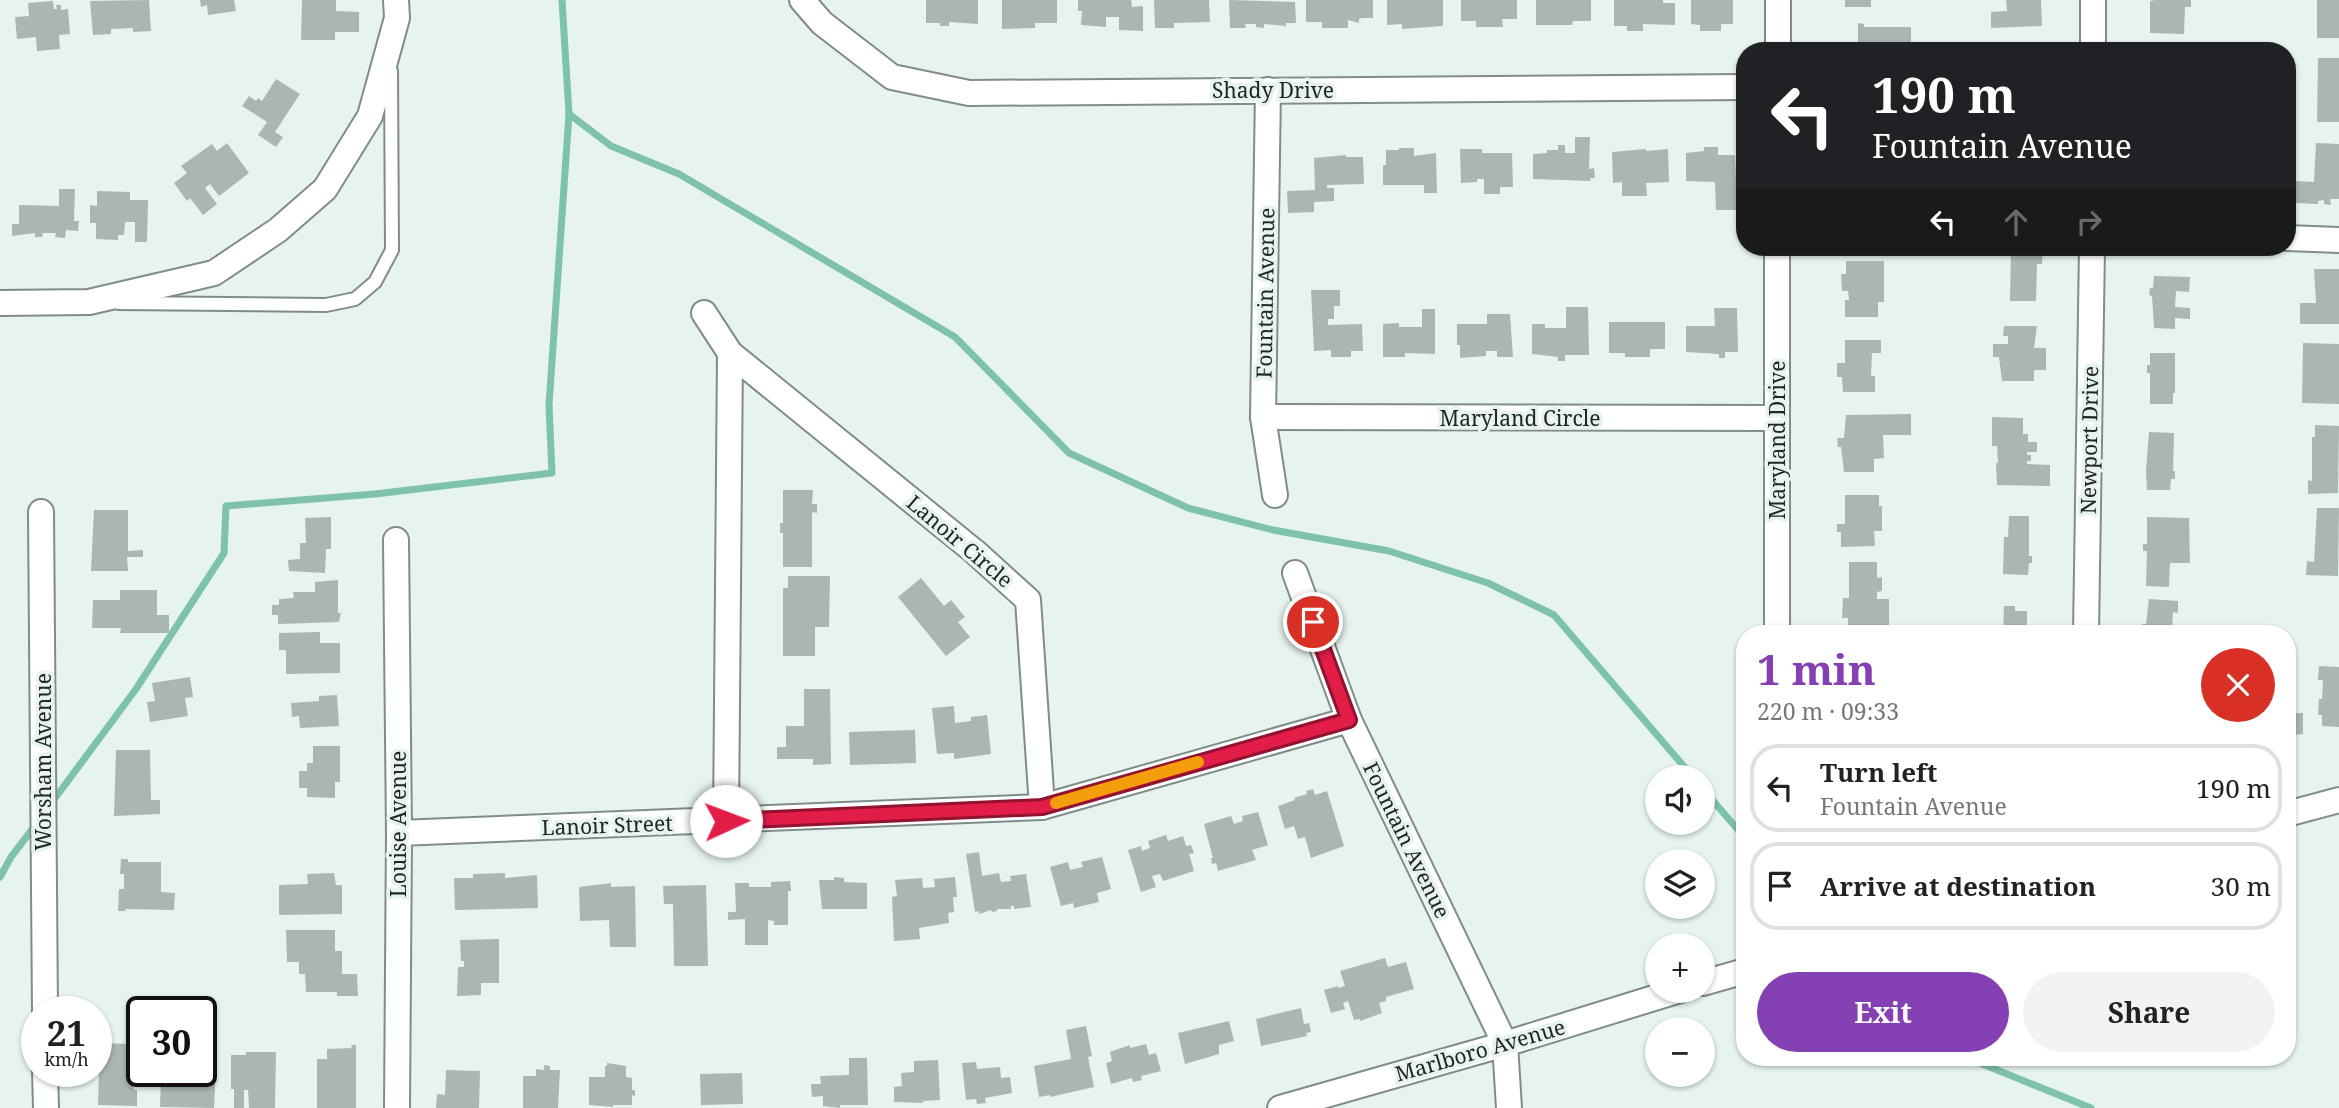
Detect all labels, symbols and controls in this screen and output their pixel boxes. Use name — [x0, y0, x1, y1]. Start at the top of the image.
text: 190 m — [1872, 61, 2016, 127]
icon: left — [1757, 70, 1848, 161]
street label: Shady Drive — [1212, 76, 1334, 104]
text: Fountain Avenue — [1872, 124, 2132, 167]
icon: left — [1924, 203, 1962, 241]
icon: ahead — [1997, 203, 2035, 241]
icon: right — [2070, 203, 2108, 241]
street label: Fountain Avenue — [1250, 207, 1280, 379]
street label: Maryland Drive — [1763, 361, 1791, 519]
street label: Newport Drive — [2074, 366, 2104, 514]
street label: Maryland Circle — [1439, 404, 1601, 432]
street label: Lanoir Circle — [901, 488, 1019, 594]
pin — [1283, 592, 1343, 652]
icon: arrive — [1294, 603, 1332, 641]
text: 1 min — [1757, 640, 1876, 697]
button: close — [2201, 648, 2275, 722]
street label: Worsham Avenue — [29, 673, 57, 851]
text: 220 m · 09:33 — [1757, 695, 1899, 727]
street label: Louise Avenue — [384, 751, 412, 897]
text: Turn left — [1820, 754, 1937, 790]
street label: Fountain Avenue — [1357, 757, 1457, 923]
map controls — [1645, 765, 1715, 1087]
button: sound — [1645, 765, 1715, 835]
icon: left — [1761, 769, 1799, 807]
text: 190 m — [2196, 770, 2271, 806]
position arrow — [689, 784, 763, 858]
text: Fountain Avenue — [1820, 790, 2007, 822]
street label: Lanoir Street — [541, 809, 673, 841]
button: layers — [1645, 849, 1715, 919]
icon: arrive — [1761, 867, 1799, 905]
text: Arrive at destination — [1820, 868, 2096, 904]
text: 30 m — [2211, 868, 2271, 904]
button: + — [1645, 933, 1715, 1003]
button: Exit — [1757, 972, 2009, 1052]
button: Share — [2023, 972, 2275, 1052]
speed limit sign: 30 — [126, 996, 217, 1087]
text: 21 — [47, 1009, 86, 1056]
street label: Marlboro Avenue — [1392, 1012, 1568, 1088]
button: − — [1645, 1017, 1715, 1087]
text: km/h — [44, 1047, 89, 1071]

